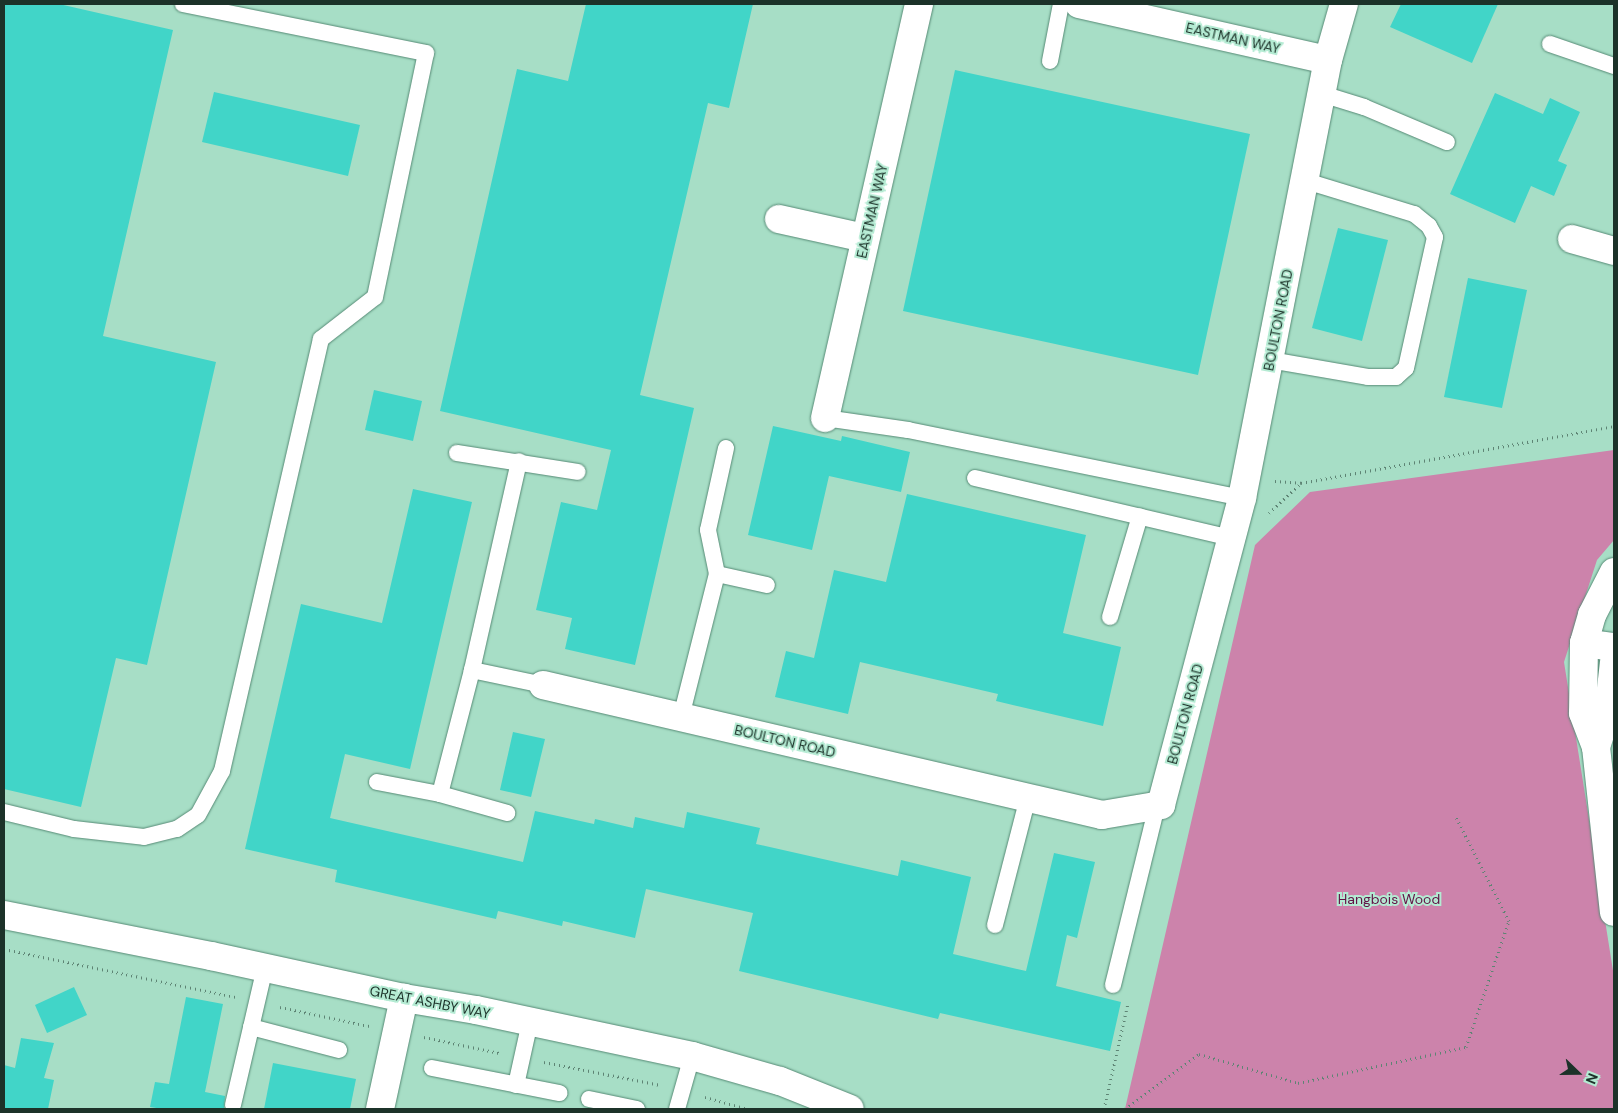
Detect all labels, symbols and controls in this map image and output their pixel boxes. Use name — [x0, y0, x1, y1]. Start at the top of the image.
street label: EASTMAN WAY — [1184, 19, 1282, 57]
street label: EASTMAN WAY — [853, 162, 891, 260]
street label: BOULTON ROAD — [1260, 268, 1296, 372]
street label: BOULTON ROAD — [1164, 662, 1206, 766]
street label: BOULTON ROAD — [733, 721, 837, 761]
park label: Hangbois Wood — [1338, 891, 1440, 907]
street label: GREAT ASHBY WAY — [368, 982, 492, 1022]
north arrow — [1553, 1048, 1603, 1098]
text: N — [1582, 1071, 1602, 1087]

